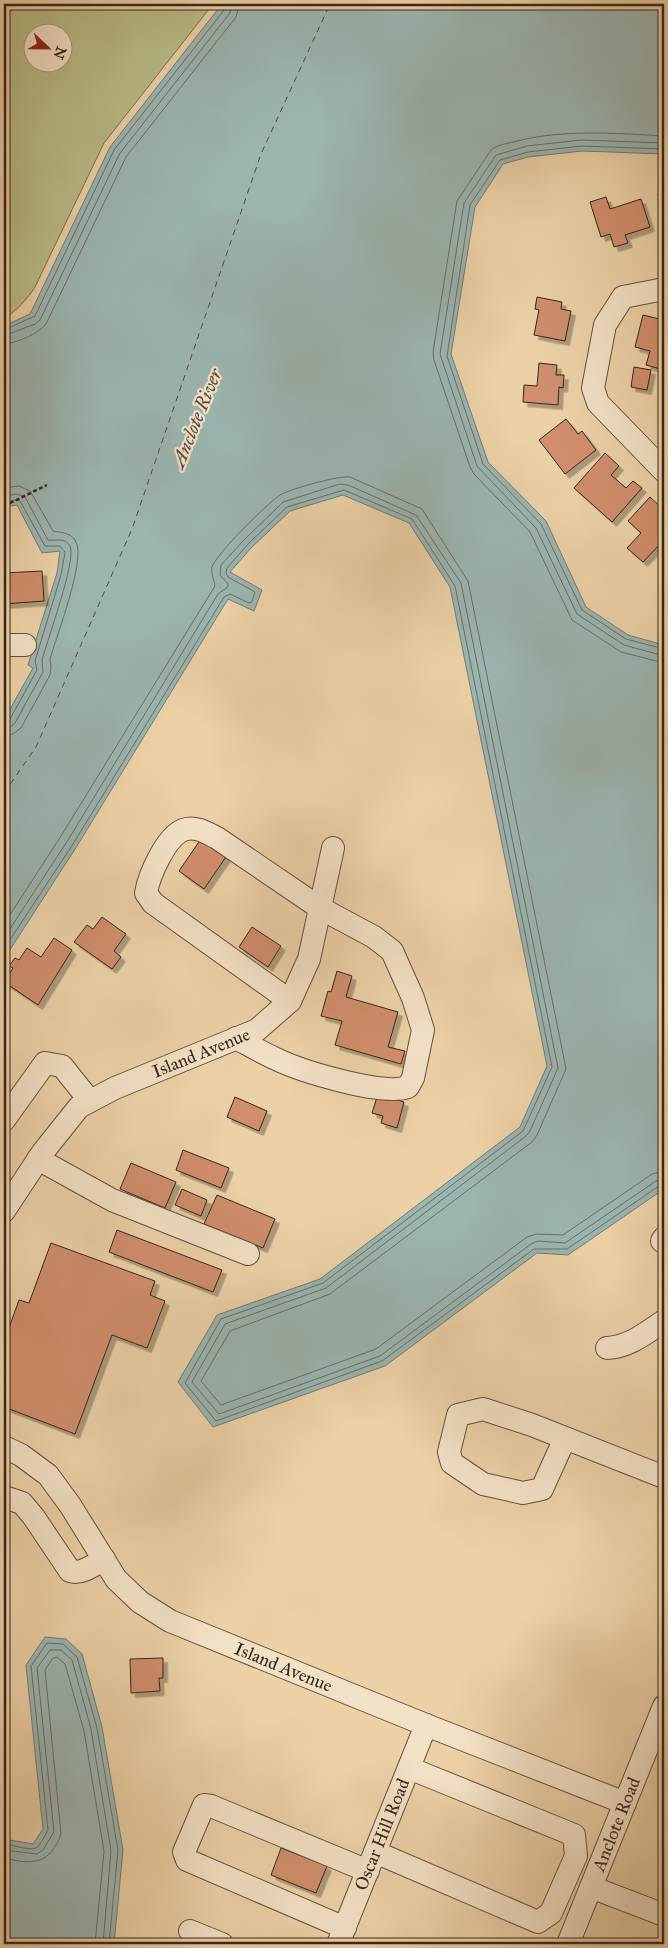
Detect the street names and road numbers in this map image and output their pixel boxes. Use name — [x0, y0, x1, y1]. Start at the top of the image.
street label: Island Avenue — [149, 1023, 253, 1083]
street label: Island Avenue — [231, 1637, 336, 1697]
street label: Anclote Road — [587, 1774, 645, 1876]
street label: Oscar Hill Road — [350, 1775, 414, 1894]

